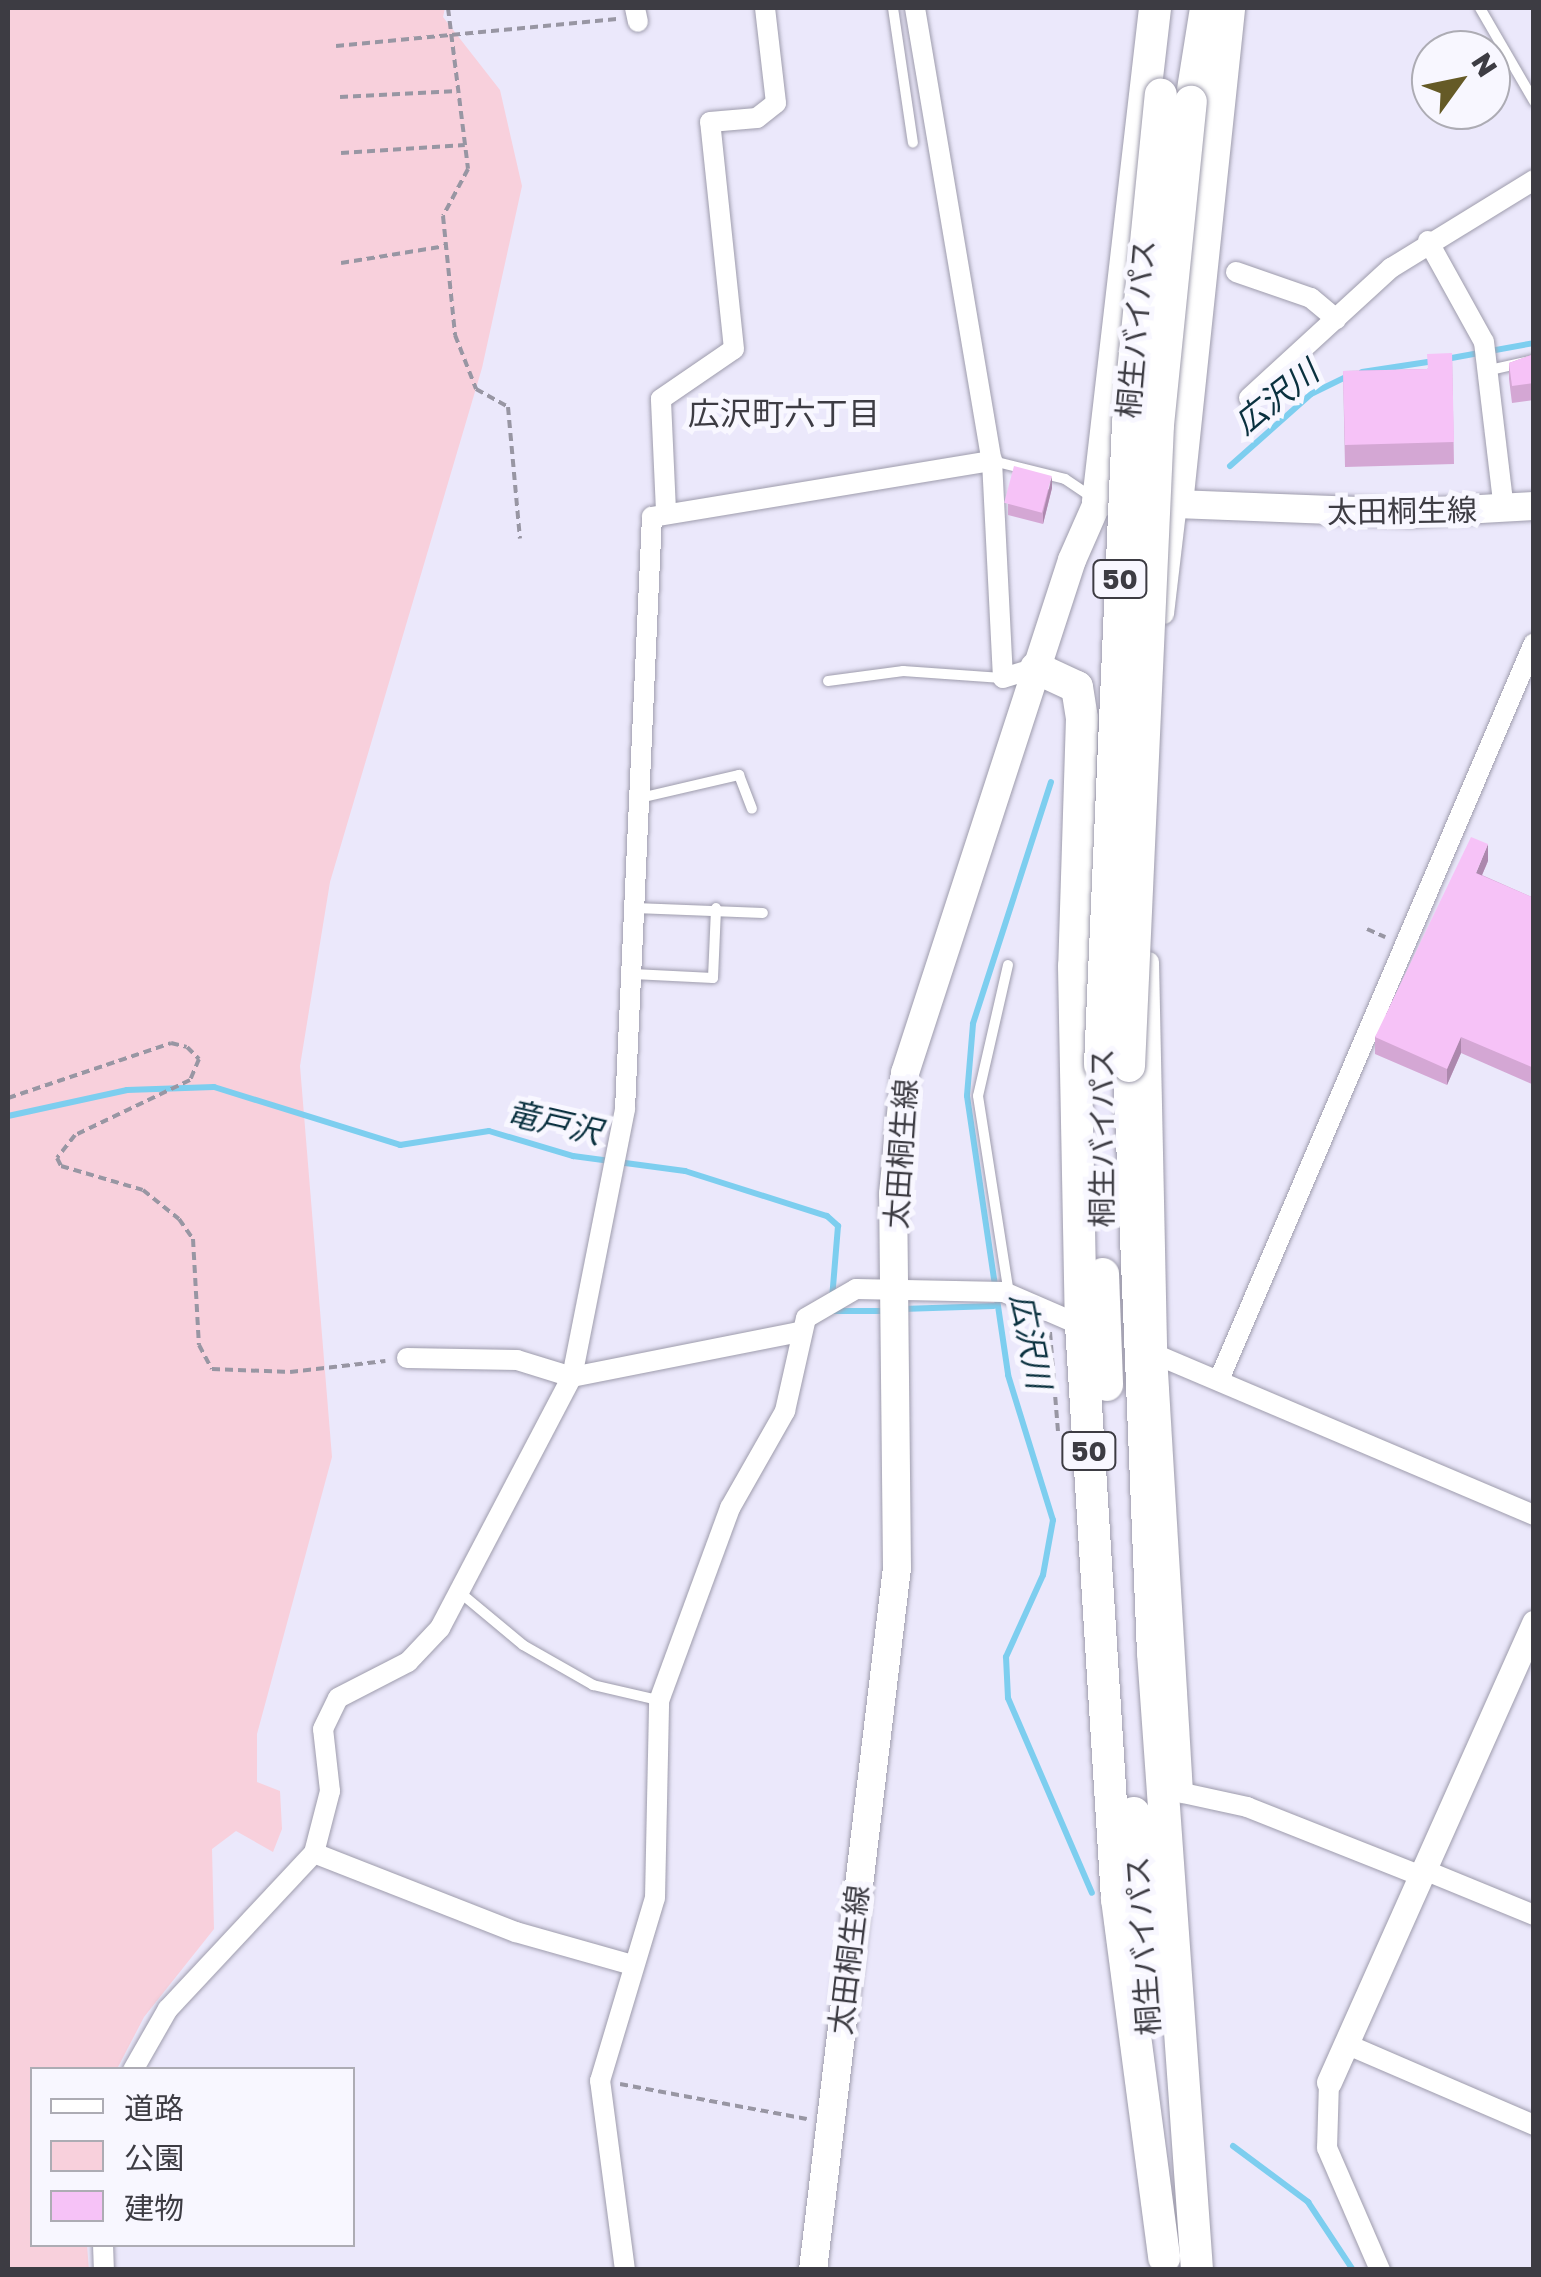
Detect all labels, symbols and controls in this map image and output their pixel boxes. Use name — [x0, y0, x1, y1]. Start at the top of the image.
north arrow — [1411, 30, 1511, 130]
text: N — [1465, 47, 1505, 82]
street label: 桐生バイパス — [1110, 238, 1162, 420]
water label: 広沢川 — [1226, 352, 1326, 442]
district label: 広沢町六丁目 — [688, 394, 880, 432]
street label: 太田桐生線 — [1327, 492, 1477, 530]
road number: 50 — [1090, 556, 1150, 602]
street label: 桐生バイパス — [1084, 1048, 1120, 1228]
street label: 太田桐生線 — [878, 1078, 924, 1230]
water label: 竜戸沢 — [503, 1092, 605, 1152]
water label: 広沢川 — [1003, 1290, 1059, 1392]
road number: 50 — [1059, 1428, 1119, 1474]
street label: 桐生バイパス — [1119, 1855, 1167, 2037]
street label: 太田桐生線 — [822, 1883, 876, 2037]
legend — [30, 2067, 355, 2247]
text: 道路 — [124, 2090, 184, 2126]
text: 公園 — [124, 2140, 184, 2176]
text: 建物 — [124, 2190, 184, 2226]

